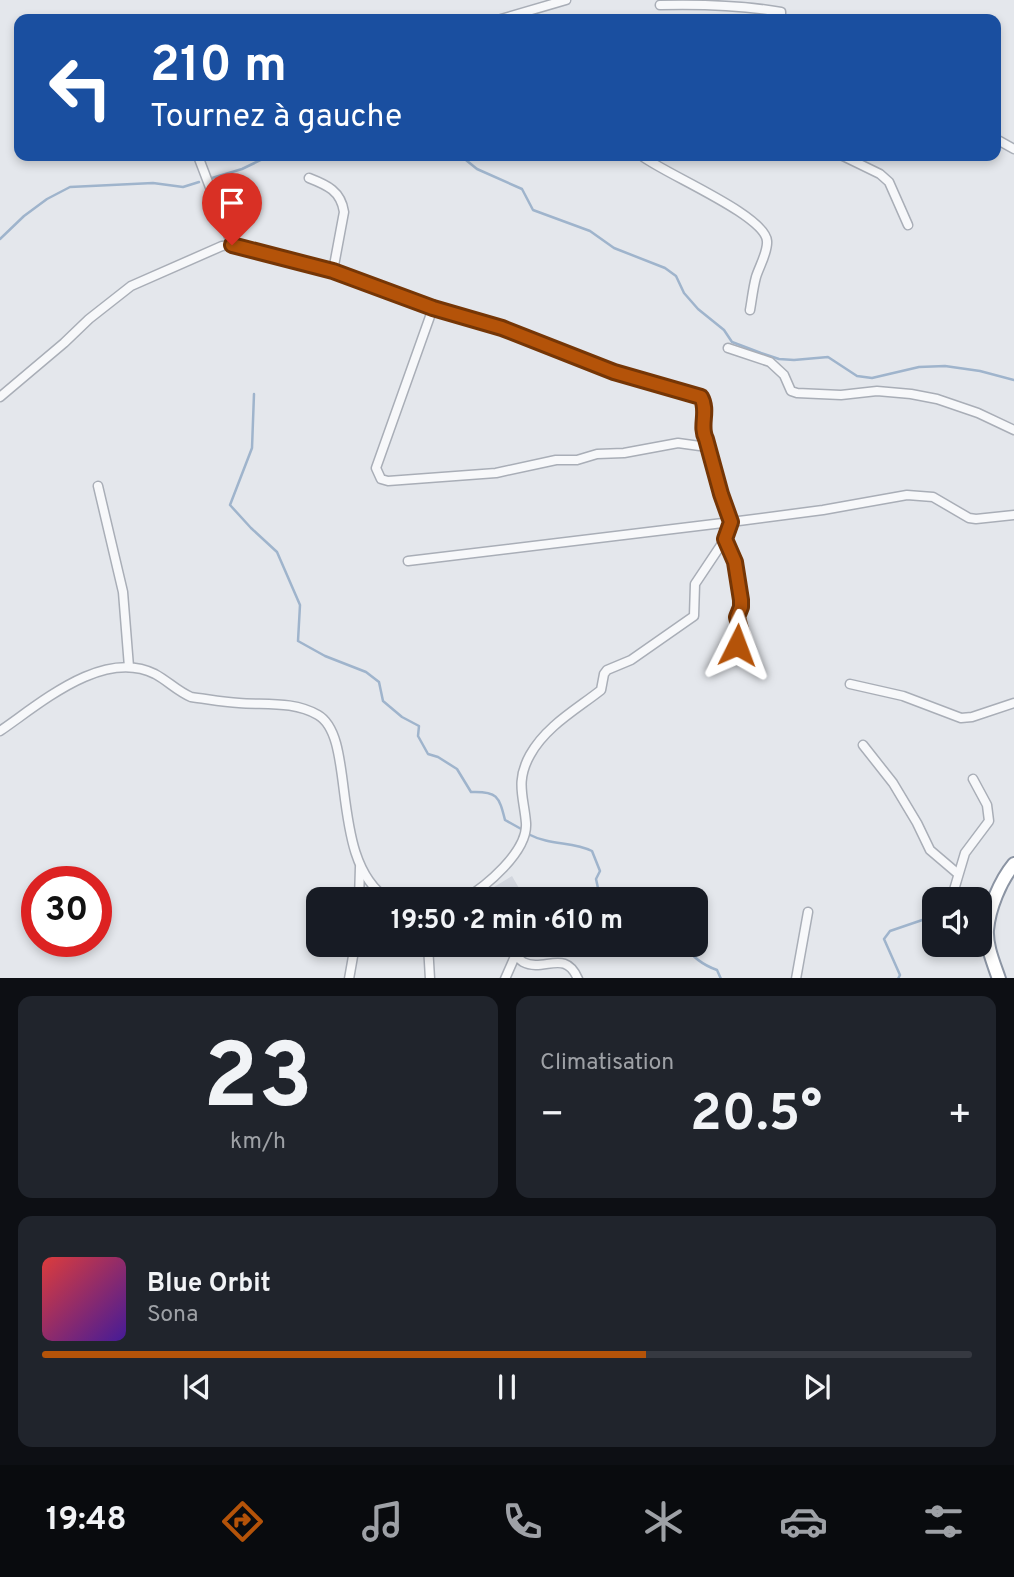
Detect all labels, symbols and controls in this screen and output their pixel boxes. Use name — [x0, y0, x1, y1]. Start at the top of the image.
text: 210 m — [150, 37, 287, 99]
icon: left — [35, 42, 126, 133]
text: Tournez à gauche — [150, 98, 402, 138]
pin — [202, 173, 262, 245]
icon: arrive — [213, 184, 251, 222]
position arrow — [700, 608, 774, 682]
speed limit sign: 30 — [21, 866, 112, 957]
map controls — [922, 887, 992, 957]
button: sound — [922, 887, 992, 957]
text: 19:50 · 2 min · 610 m — [391, 905, 623, 938]
text: 23 — [203, 1025, 313, 1140]
text: Climatisation — [540, 1049, 674, 1078]
text: 20.5° — [690, 1083, 822, 1149]
text: − — [540, 1092, 565, 1141]
text: + — [947, 1092, 972, 1141]
text: km/h — [230, 1128, 286, 1157]
text: Blue Orbit — [147, 1268, 271, 1301]
text: Sona — [147, 1301, 198, 1330]
icon: previous — [178, 1368, 216, 1406]
icon: pause — [488, 1368, 526, 1406]
icon: next — [798, 1368, 836, 1406]
icon: directions — [218, 1497, 267, 1546]
icon: music — [358, 1497, 407, 1546]
icon: phone — [498, 1497, 547, 1546]
icon: climate — [639, 1497, 688, 1546]
icon: car — [779, 1497, 828, 1546]
icon: filters — [919, 1497, 968, 1546]
text: 19:48 — [46, 1501, 127, 1541]

